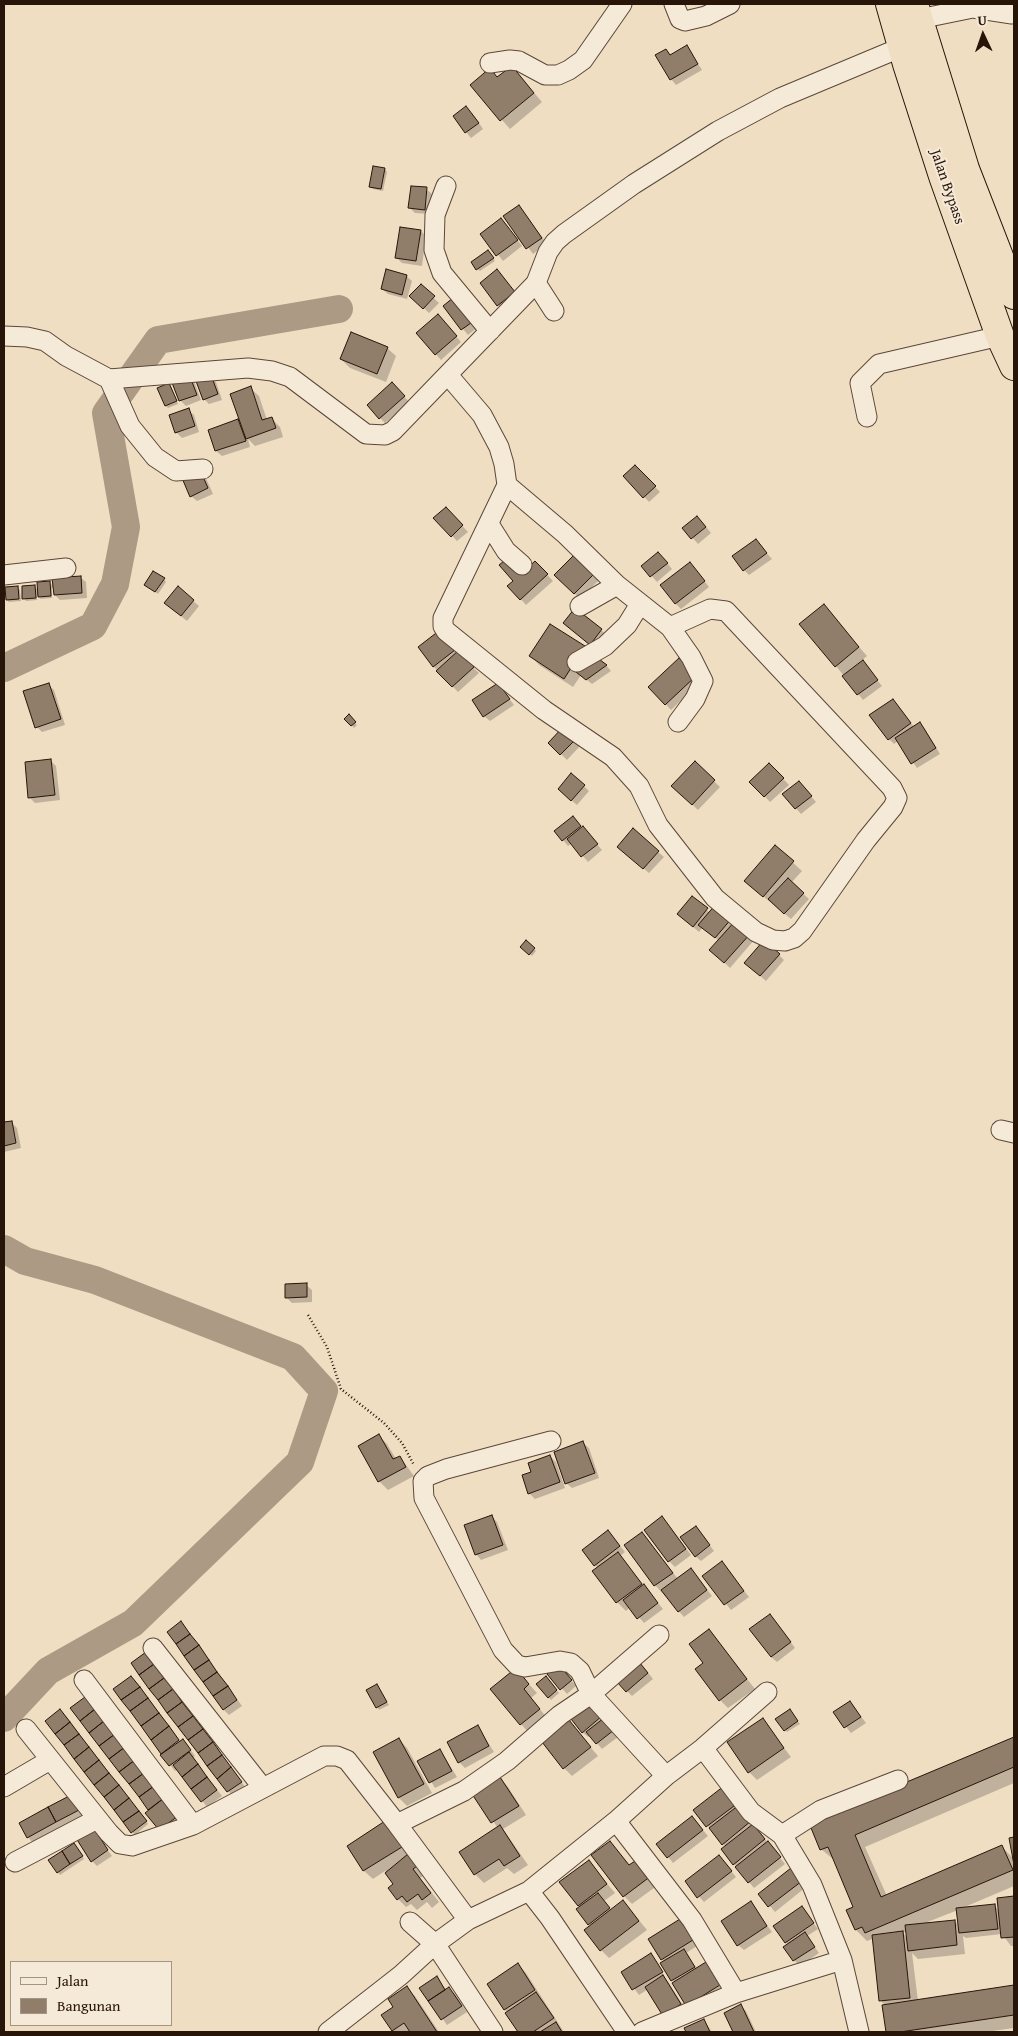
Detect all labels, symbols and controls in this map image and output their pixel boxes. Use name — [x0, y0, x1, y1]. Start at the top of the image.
north arrow — [958, 10, 1008, 60]
text: U — [977, 10, 987, 30]
street label: Jalan Bypass — [926, 147, 968, 227]
legend — [10, 1961, 172, 2026]
text: Jalan — [57, 1970, 89, 1991]
text: Bangunan — [57, 1995, 121, 2016]

